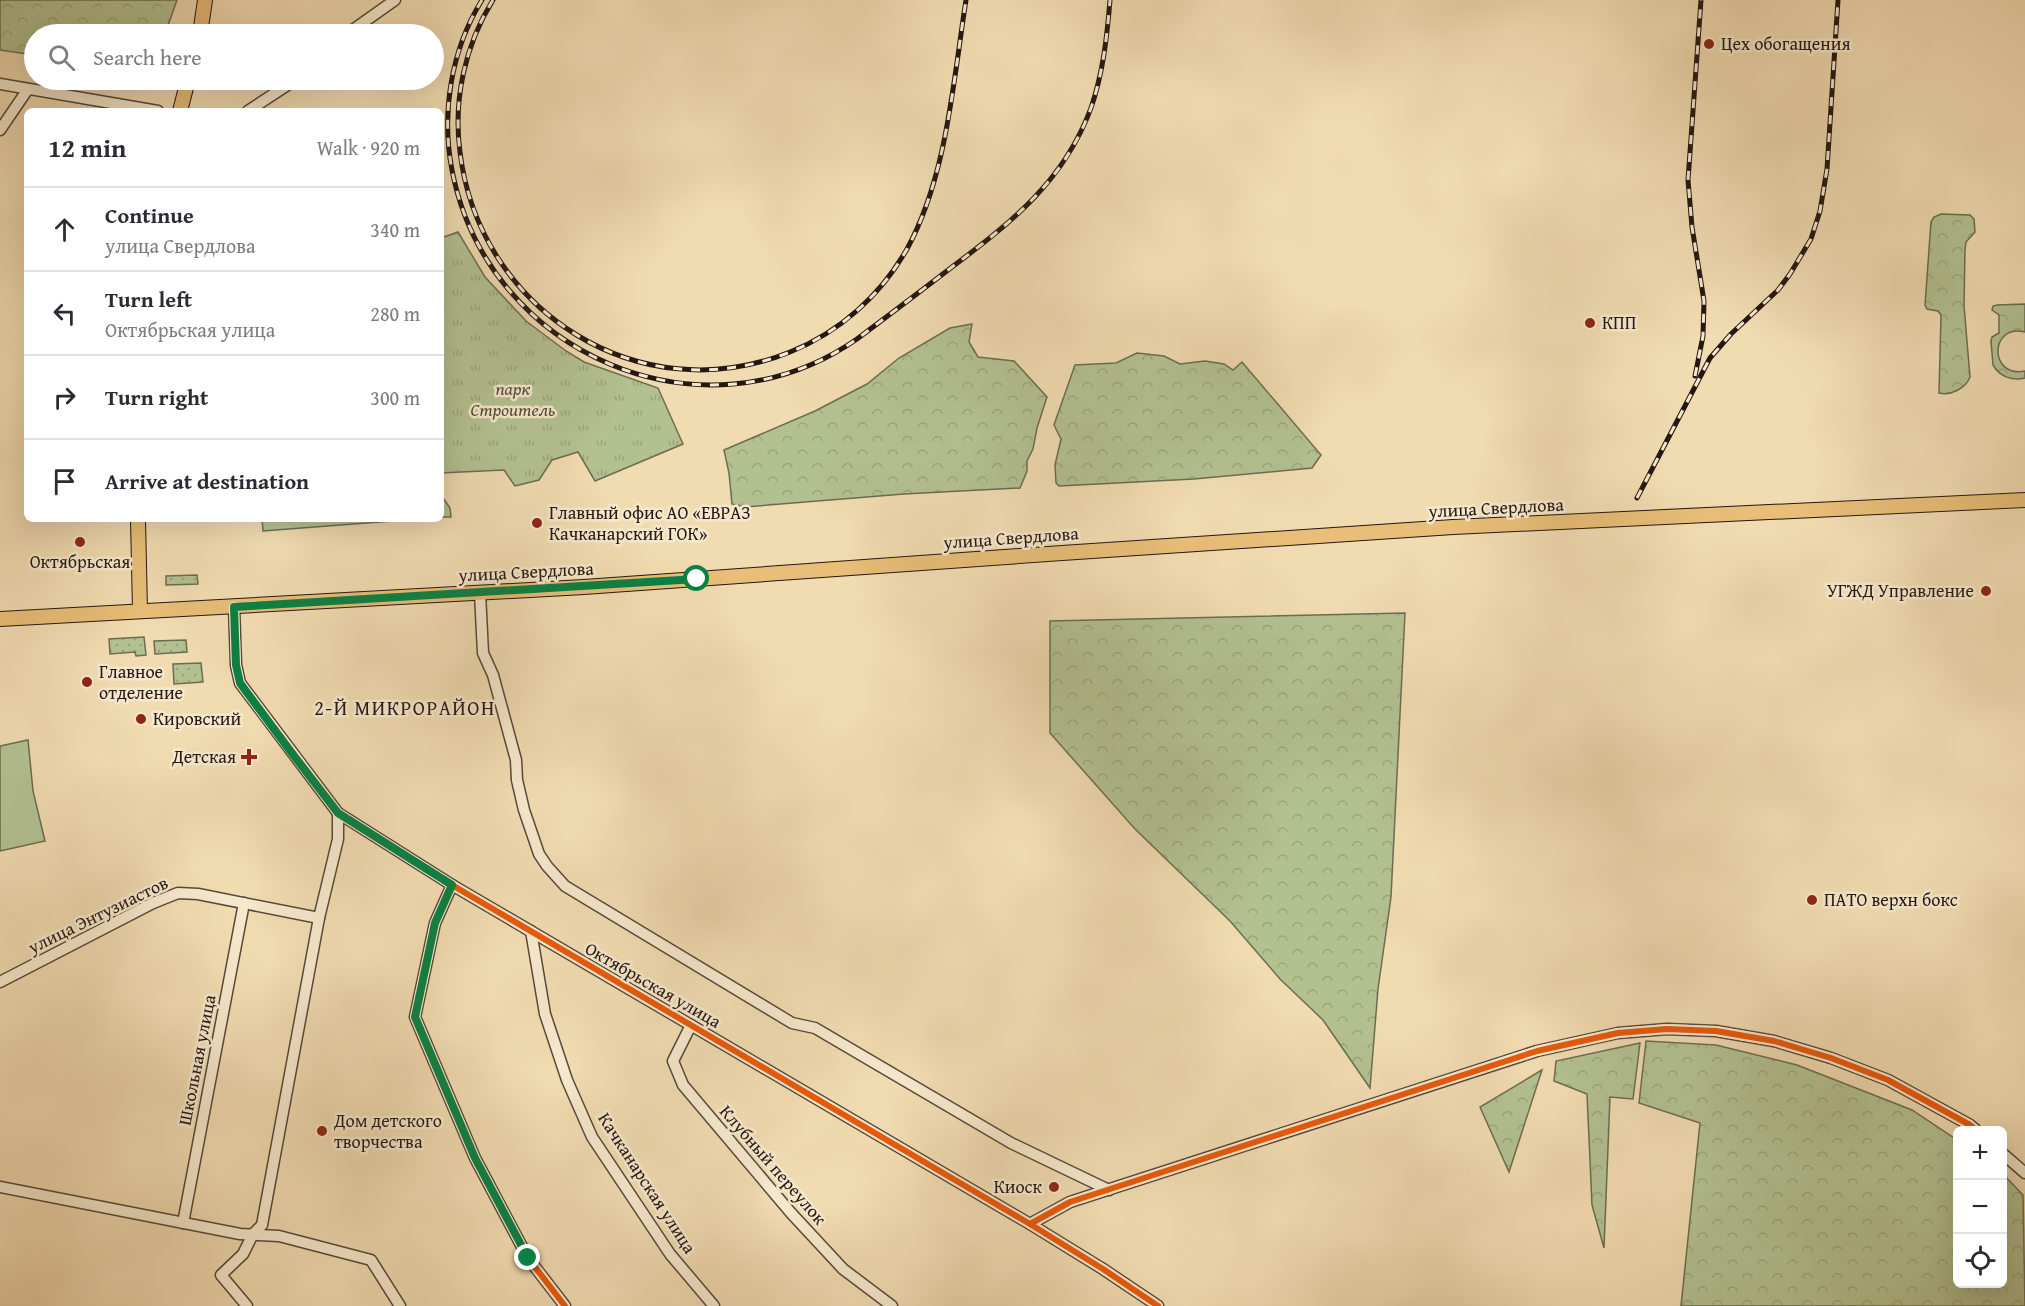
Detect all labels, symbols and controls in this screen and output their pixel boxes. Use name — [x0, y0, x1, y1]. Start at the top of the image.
search box — [24, 24, 444, 90]
place label: Цех обогащения — [1721, 30, 1851, 57]
marker: Цех обогащения — [1702, 37, 1716, 51]
icon: search — [45, 41, 78, 74]
text: Search here — [93, 41, 202, 73]
text: 12 min — [48, 128, 126, 167]
text: Walk · 920 m — [317, 133, 420, 162]
text: Continue — [105, 199, 194, 231]
icon: ahead — [48, 213, 81, 246]
text: 340 m — [370, 215, 420, 244]
text: улица Свердлова — [105, 231, 256, 260]
text: Turn left — [105, 283, 192, 315]
icon: left — [48, 297, 81, 330]
text: 280 m — [370, 299, 420, 328]
place label: КПП — [1602, 309, 1637, 336]
text: Октябрьская улица — [105, 315, 275, 344]
marker: КПП — [1583, 316, 1597, 330]
park label: парк Строитель — [471, 375, 555, 423]
icon: right — [48, 381, 81, 414]
text: Turn right — [105, 381, 208, 413]
text: 300 m — [370, 383, 420, 412]
icon: arrive — [48, 465, 81, 498]
text: Arrive at destination — [105, 465, 309, 497]
street label: улица Свердлова — [1427, 490, 1565, 525]
place label: Главный офис АО «ЕВРАЗ Качканарский ГОК» — [549, 499, 751, 547]
marker: Главный офис АО «ЕВРАЗ Качканарский ГОК» — [530, 516, 544, 530]
street label: улица Свердлова — [941, 519, 1080, 556]
marker: Октябрьская — [73, 535, 87, 549]
place label: Октябрьская — [30, 548, 130, 575]
street label: улица Свердлова — [457, 554, 595, 589]
route start — [683, 565, 709, 591]
place label: УГЖД Управление — [1827, 577, 1974, 604]
marker: УГЖД Управление — [1979, 584, 1993, 598]
place label: Главное отделение — [99, 658, 183, 706]
marker: Главное отделение — [80, 675, 94, 689]
district label: 2-Й МИКРОРАЙОН — [314, 693, 496, 722]
place label: Кировский — [153, 705, 242, 732]
marker: Кировский — [134, 712, 148, 726]
place label: Детская — [171, 743, 236, 770]
marker: Детская — [240, 748, 258, 766]
street label: улица Энтузиастов — [22, 869, 173, 961]
place label: ПАТО верхн бокс — [1824, 886, 1958, 913]
marker: ПАТО верхн бокс — [1805, 893, 1819, 907]
street label: Октябрьская улица — [580, 935, 727, 1035]
street label: Школьная улица — [171, 992, 223, 1128]
street label: Клубный переулок — [713, 1099, 834, 1231]
place label: Дом детского творчества — [333, 1107, 442, 1155]
street label: Качканарская улица — [592, 1107, 704, 1259]
marker: Дом детского творчества — [315, 1124, 329, 1138]
map controls — [1953, 1126, 2007, 1288]
button: + — [1953, 1126, 2007, 1180]
place label: Киоск — [994, 1173, 1043, 1200]
marker: Киоск — [1047, 1180, 1061, 1194]
button: − — [1953, 1180, 2007, 1234]
button: locate — [1953, 1234, 2007, 1288]
route end — [514, 1244, 540, 1270]

